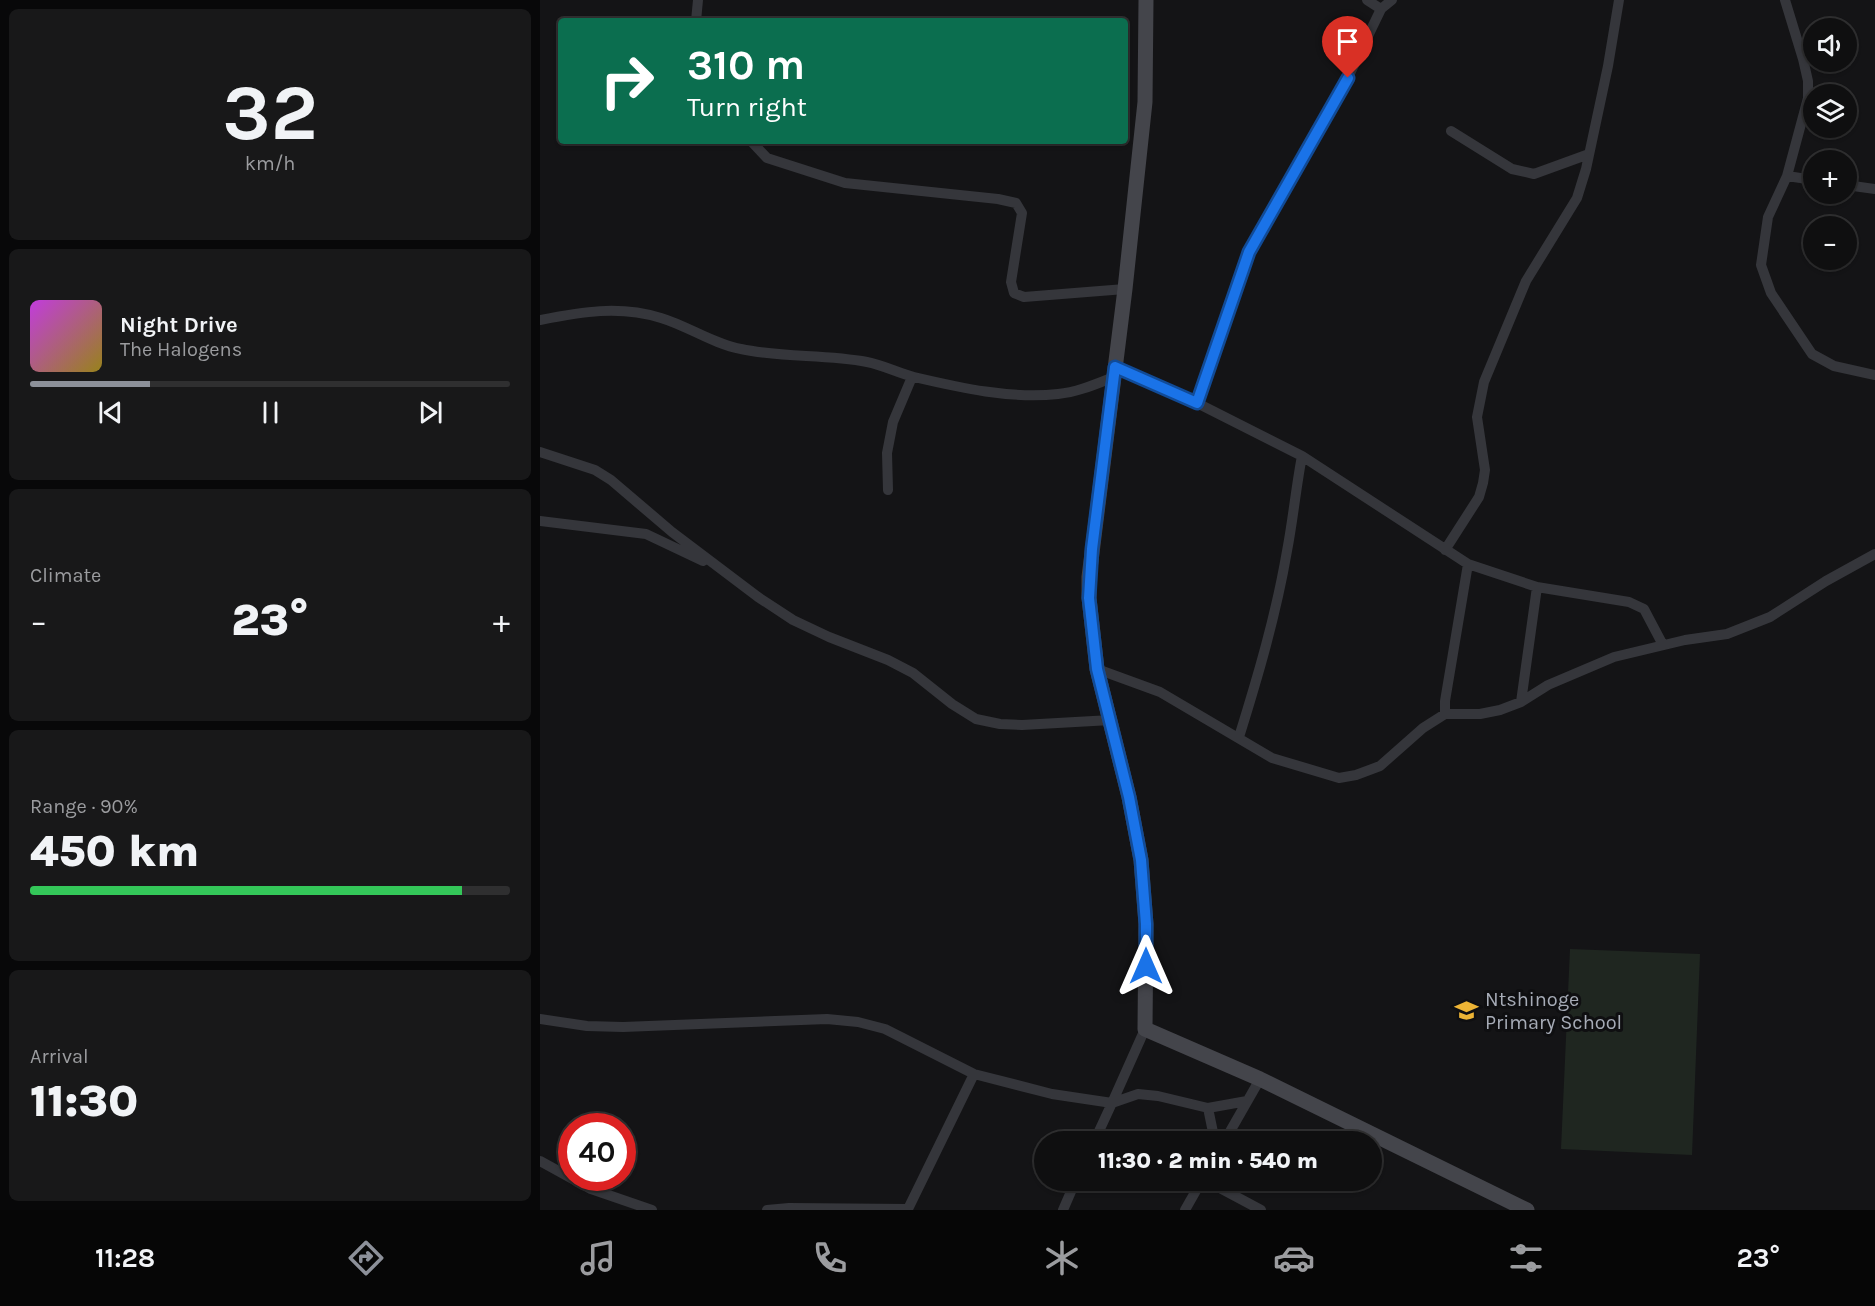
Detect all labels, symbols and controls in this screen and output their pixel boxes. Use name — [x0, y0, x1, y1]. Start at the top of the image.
pin — [1322, 16, 1373, 78]
map controls — [1803, 18, 1857, 270]
button: sound — [1803, 18, 1857, 72]
icon: arrive — [1331, 25, 1364, 58]
text: 310 m — [687, 40, 805, 90]
icon: right — [588, 42, 666, 120]
text: 32 — [222, 67, 318, 159]
button: layers — [1803, 84, 1857, 138]
text: Turn right — [687, 91, 807, 123]
button: + — [1803, 150, 1857, 204]
text: km/h — [245, 152, 295, 175]
button: − — [1803, 216, 1857, 270]
text: Night Drive — [120, 312, 238, 338]
text: The Halogens — [120, 338, 242, 361]
icon: previous — [94, 396, 127, 429]
icon: pause — [254, 396, 287, 429]
icon: next — [414, 396, 447, 429]
text: Climate — [30, 564, 101, 587]
text: 23° — [231, 594, 309, 646]
text: − — [30, 602, 47, 640]
text: + — [493, 602, 510, 640]
text: Range · 90% — [30, 795, 138, 818]
text: 450 km — [30, 825, 199, 877]
position arrow — [1114, 934, 1178, 998]
place label: Ntshinoge Primary School — [1485, 988, 1622, 1034]
school or university icon: Ntshinoge Primary School — [1454, 997, 1480, 1023]
text: Arrival — [30, 1045, 89, 1068]
text: 11:30 — [30, 1075, 138, 1127]
speed limit sign: 40 — [558, 1113, 636, 1191]
text: 11:30 · 2 min · 540 m — [1098, 1148, 1318, 1174]
icon: directions — [345, 1237, 387, 1279]
icon: music — [577, 1237, 619, 1279]
icon: phone — [809, 1237, 851, 1279]
icon: climate — [1041, 1237, 1083, 1279]
icon: car — [1273, 1237, 1315, 1279]
icon: filters — [1505, 1237, 1547, 1279]
text: 11:28 — [95, 1242, 155, 1274]
text: 23° — [1736, 1242, 1780, 1274]

